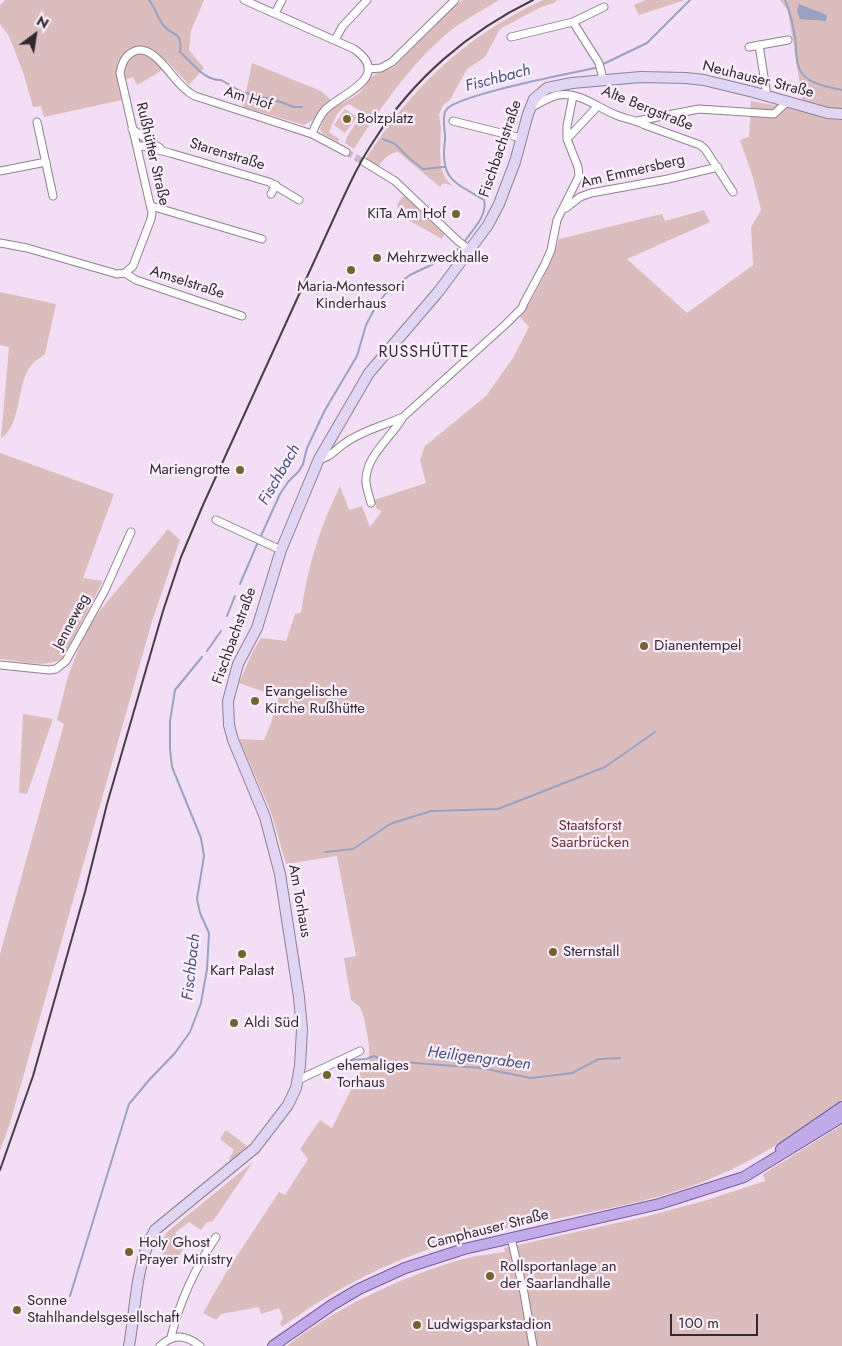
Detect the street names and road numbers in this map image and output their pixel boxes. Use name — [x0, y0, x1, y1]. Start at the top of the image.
street label: Neuhauser Straße — [701, 57, 815, 103]
street label: Alte Bergstraße — [599, 82, 695, 136]
street label: Am Hof — [222, 83, 274, 115]
street label: Fischbachstraße — [476, 98, 526, 200]
street label: Rußhütter Straße — [131, 101, 173, 207]
street label: Starenstraße — [187, 135, 267, 175]
street label: Am Emmersberg — [579, 151, 687, 193]
street label: Amselstraße — [148, 263, 226, 303]
street label: Fischbachstraße — [209, 585, 261, 687]
street label: Jenneweg — [50, 591, 94, 653]
street label: Am Torhaus — [284, 863, 314, 939]
street label: Camphauser Straße — [425, 1206, 551, 1254]

